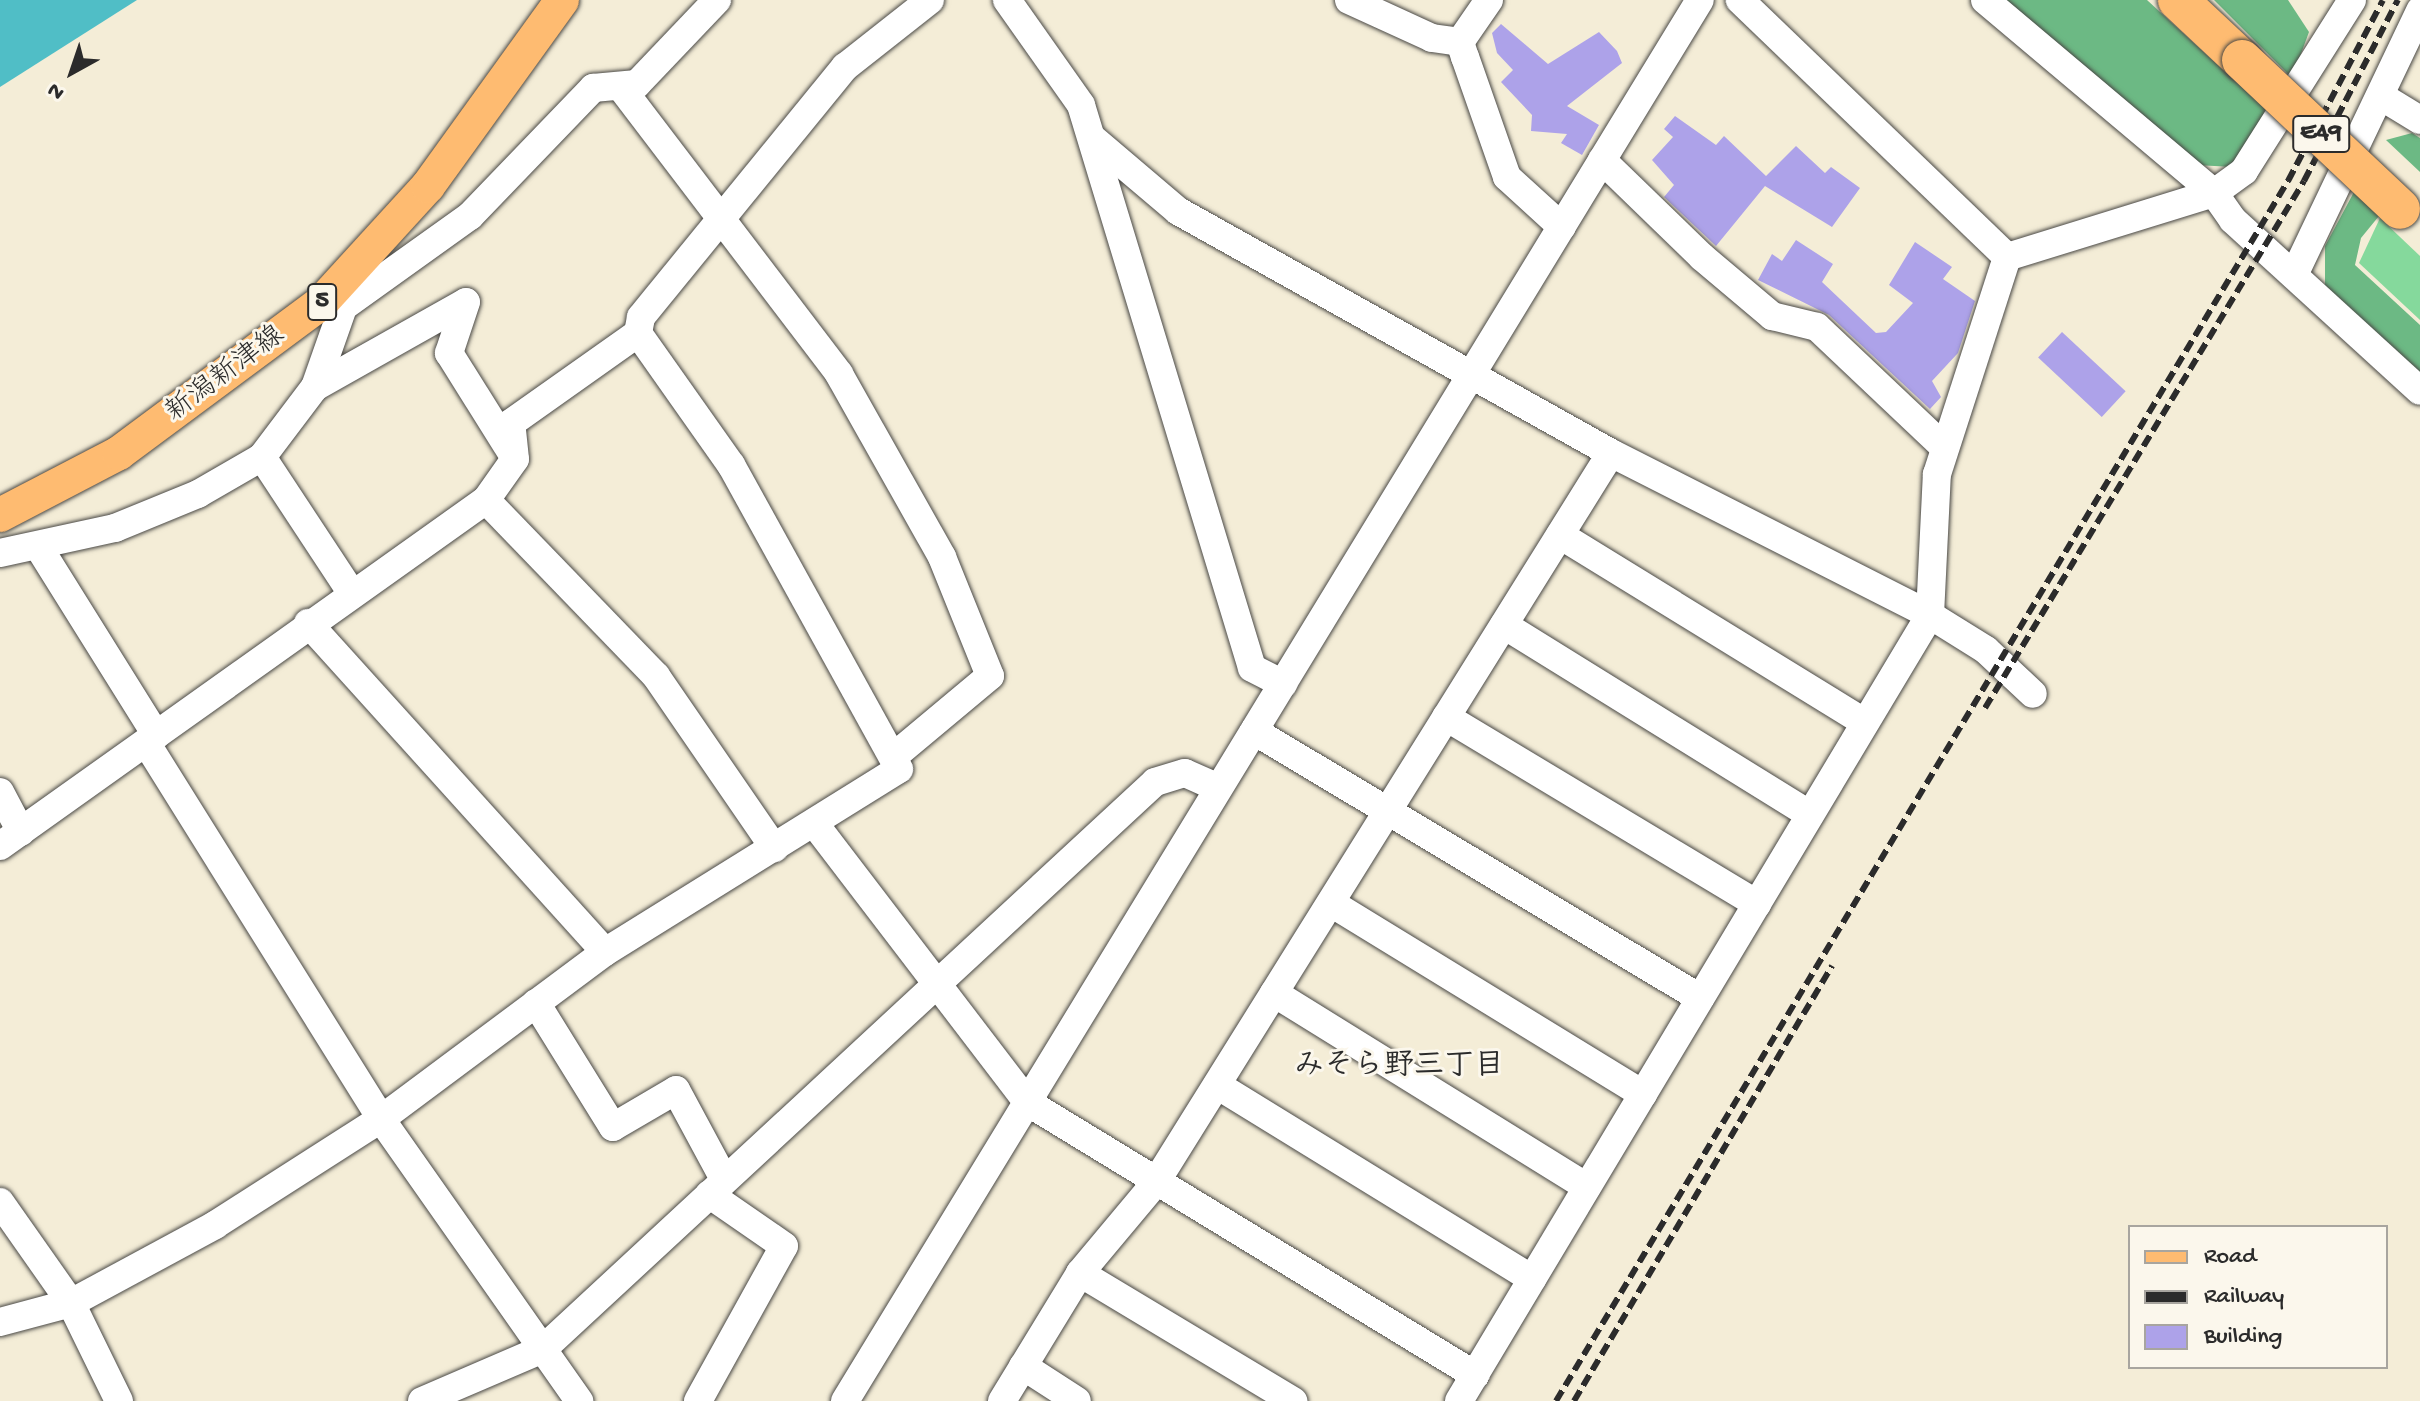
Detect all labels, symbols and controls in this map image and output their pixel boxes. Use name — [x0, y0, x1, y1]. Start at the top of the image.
north arrow — [32, 32, 112, 112]
text: N — [43, 76, 70, 105]
road number: E49 — [2291, 112, 2351, 156]
road number: 5 — [306, 280, 338, 324]
street label: 新潟新津線 — [160, 319, 292, 431]
district label: みそら野三丁目 — [1294, 1050, 1504, 1086]
legend — [2128, 1225, 2388, 1369]
text: Road — [2204, 1243, 2256, 1272]
text: Railway — [2204, 1283, 2284, 1312]
text: Building — [2204, 1323, 2282, 1352]

